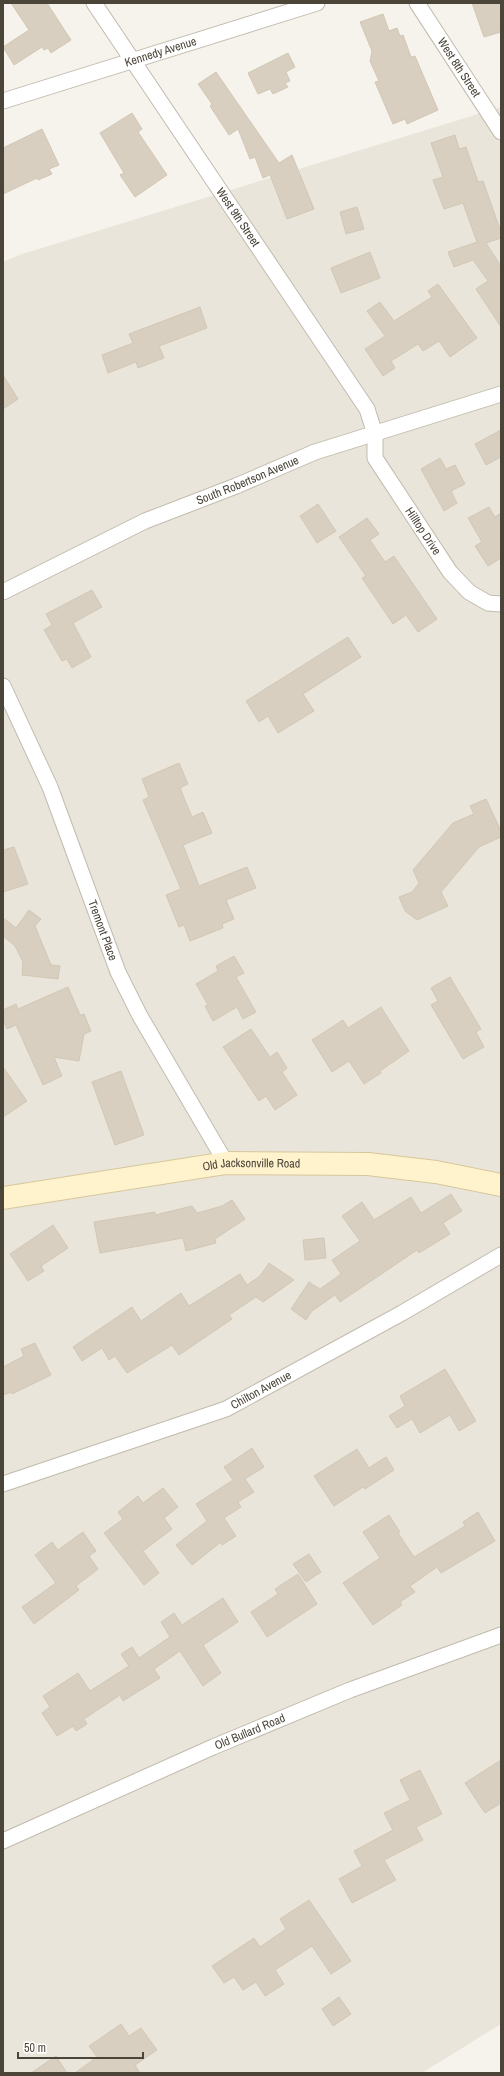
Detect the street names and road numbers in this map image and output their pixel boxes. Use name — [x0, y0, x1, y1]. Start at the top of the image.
street label: Kennedy Avenue — [123, 33, 198, 71]
street label: West 8th Street — [434, 35, 484, 101]
street label: West 9th Street — [212, 184, 264, 250]
street label: South Robertson Avenue — [194, 452, 301, 509]
street label: Hilltop Drive — [402, 504, 445, 558]
street label: Tremont Place — [84, 898, 121, 963]
street label: Old Jacksonville Road — [201, 1155, 300, 1175]
street label: Chilton Avenue — [228, 1367, 294, 1413]
street label: Old Bullard Road — [212, 1710, 288, 1753]

